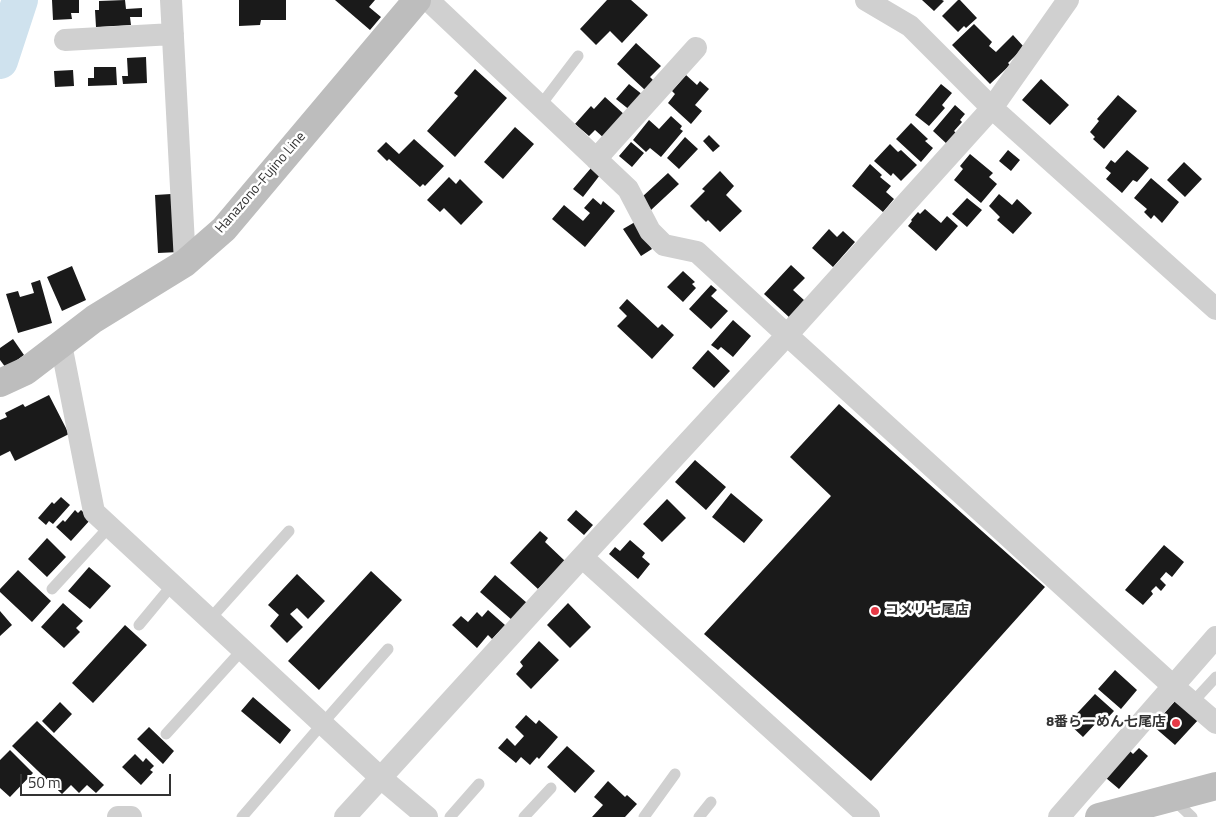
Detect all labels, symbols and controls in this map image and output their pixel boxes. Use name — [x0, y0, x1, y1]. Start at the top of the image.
street label: Hanazono-Fujino Line — [212, 129, 310, 237]
place label: コメリ七尾店 — [885, 603, 969, 619]
marker: コメリ七尾店 — [869, 605, 881, 617]
place label: 8番らーめん七尾店 — [1046, 715, 1166, 731]
marker: 8番らーめん七尾店 — [1170, 717, 1182, 729]
scale bar — [22, 764, 174, 796]
text: 50 m — [28, 771, 61, 794]

